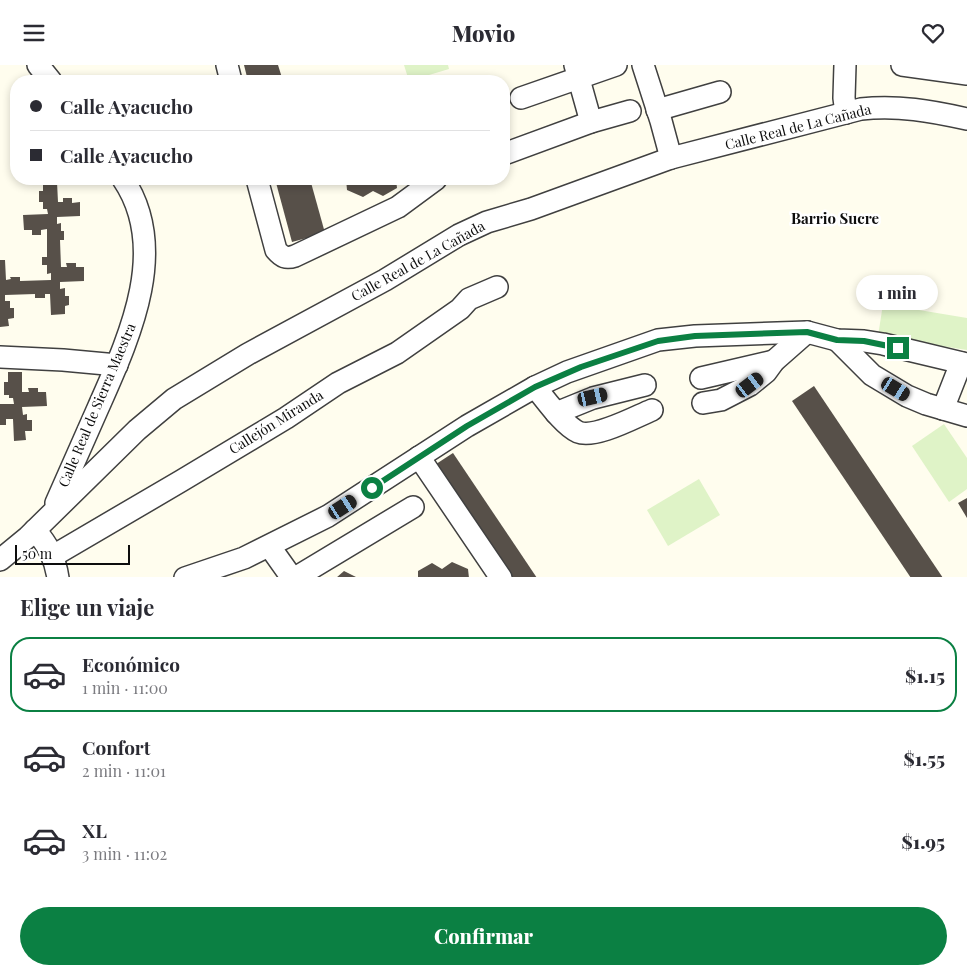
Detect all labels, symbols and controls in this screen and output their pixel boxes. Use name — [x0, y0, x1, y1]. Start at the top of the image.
text: Movio — [452, 18, 515, 48]
icon: menu — [20, 19, 48, 47]
icon: heart — [919, 19, 947, 47]
text: Calle Ayacucho — [60, 93, 193, 119]
street label: Calle Real de La Cañada — [723, 99, 873, 154]
text: Calle Ayacucho — [60, 142, 193, 168]
district label: Barrio Sucre — [791, 208, 880, 228]
street label: Calle Real de La Cañada — [348, 216, 488, 305]
callout: 1 min — [857, 275, 939, 311]
text: 1 min — [877, 282, 917, 303]
street label: Calle Real de Sierra Maestra — [53, 320, 140, 490]
route end — [887, 337, 909, 359]
car — [733, 370, 766, 400]
car — [879, 375, 912, 403]
street label: Callejón Miranda — [225, 385, 326, 458]
car — [576, 386, 609, 408]
route start — [361, 477, 383, 499]
car — [326, 493, 359, 521]
scale bar — [15, 543, 130, 566]
text: 50 m — [22, 544, 52, 563]
text: Elige un viaje — [20, 592, 154, 622]
text: Económico — [82, 651, 180, 677]
icon: car — [22, 652, 67, 697]
text: $1.15 — [905, 662, 945, 688]
text: 1 min · 11:00 — [82, 677, 168, 698]
text: Confort — [82, 734, 150, 760]
icon: car — [22, 735, 67, 780]
text: $1.55 — [903, 745, 945, 771]
text: 2 min · 11:01 — [82, 760, 166, 781]
text: XL — [82, 817, 107, 843]
icon: car — [22, 818, 67, 863]
text: $1.95 — [902, 828, 945, 854]
text: 3 min · 11:02 — [82, 843, 167, 864]
button: Confirmar — [20, 907, 947, 965]

